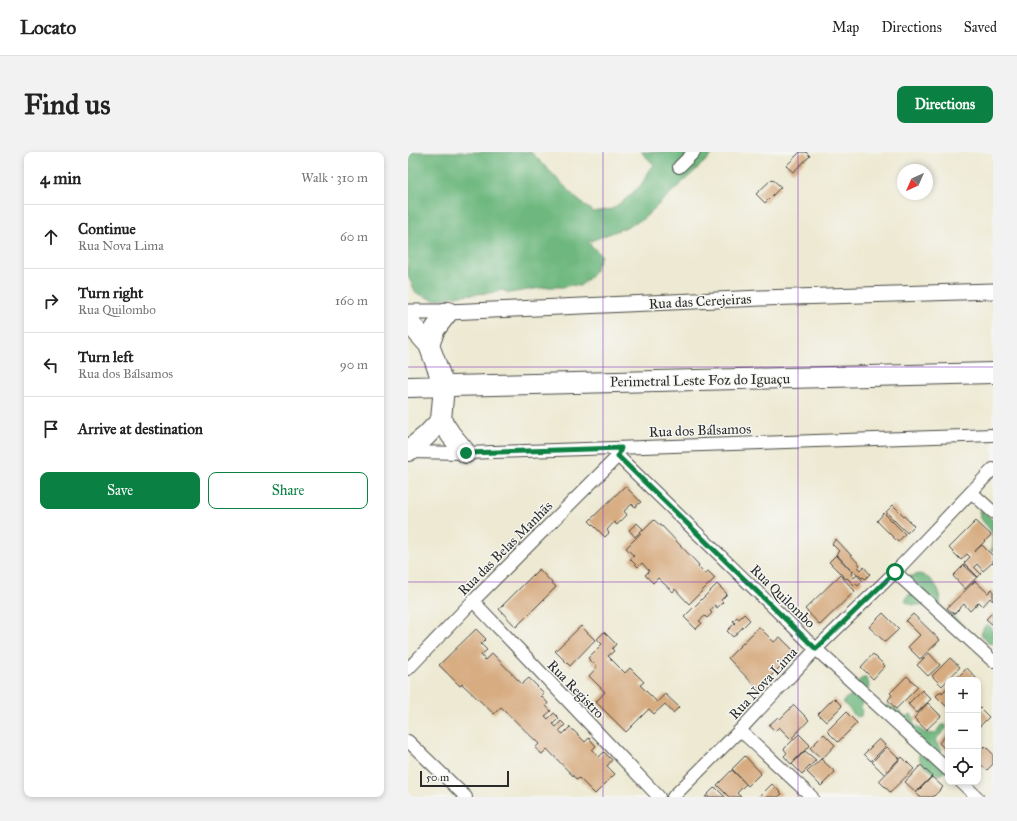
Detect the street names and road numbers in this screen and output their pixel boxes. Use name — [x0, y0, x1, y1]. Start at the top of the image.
street label: Rua das Cerejeiras — [648, 290, 752, 313]
street label: Perimetral Leste Foz do Iguaçu — [610, 370, 791, 391]
street label: Rua dos Bálsamos — [649, 420, 751, 441]
street label: Rua das Belas Manhãs — [455, 498, 556, 599]
street label: Rua Quilombo — [747, 561, 819, 632]
street label: Rua Nova Lima — [726, 644, 801, 723]
street label: Rua Registro — [544, 657, 608, 722]

